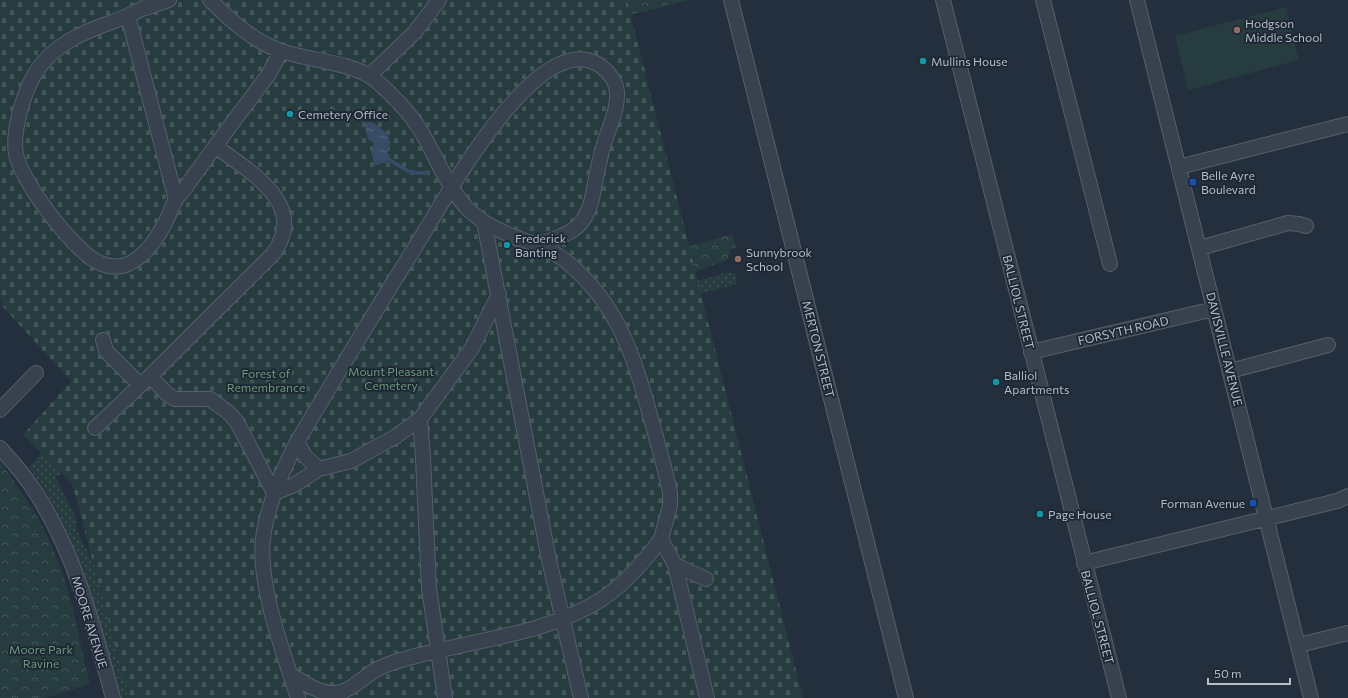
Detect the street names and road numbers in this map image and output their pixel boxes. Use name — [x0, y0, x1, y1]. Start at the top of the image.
street label: BALLIOL STREET — [1001, 253, 1038, 351]
street label: DAVISVILLE AVENUE — [1204, 291, 1246, 407]
street label: MERTON STREET — [800, 299, 838, 399]
street label: FORSYTH ROAD — [1076, 313, 1170, 347]
street label: BALLIOL STREET — [1079, 569, 1117, 666]
street label: MOORE AVENUE — [69, 574, 111, 670]

